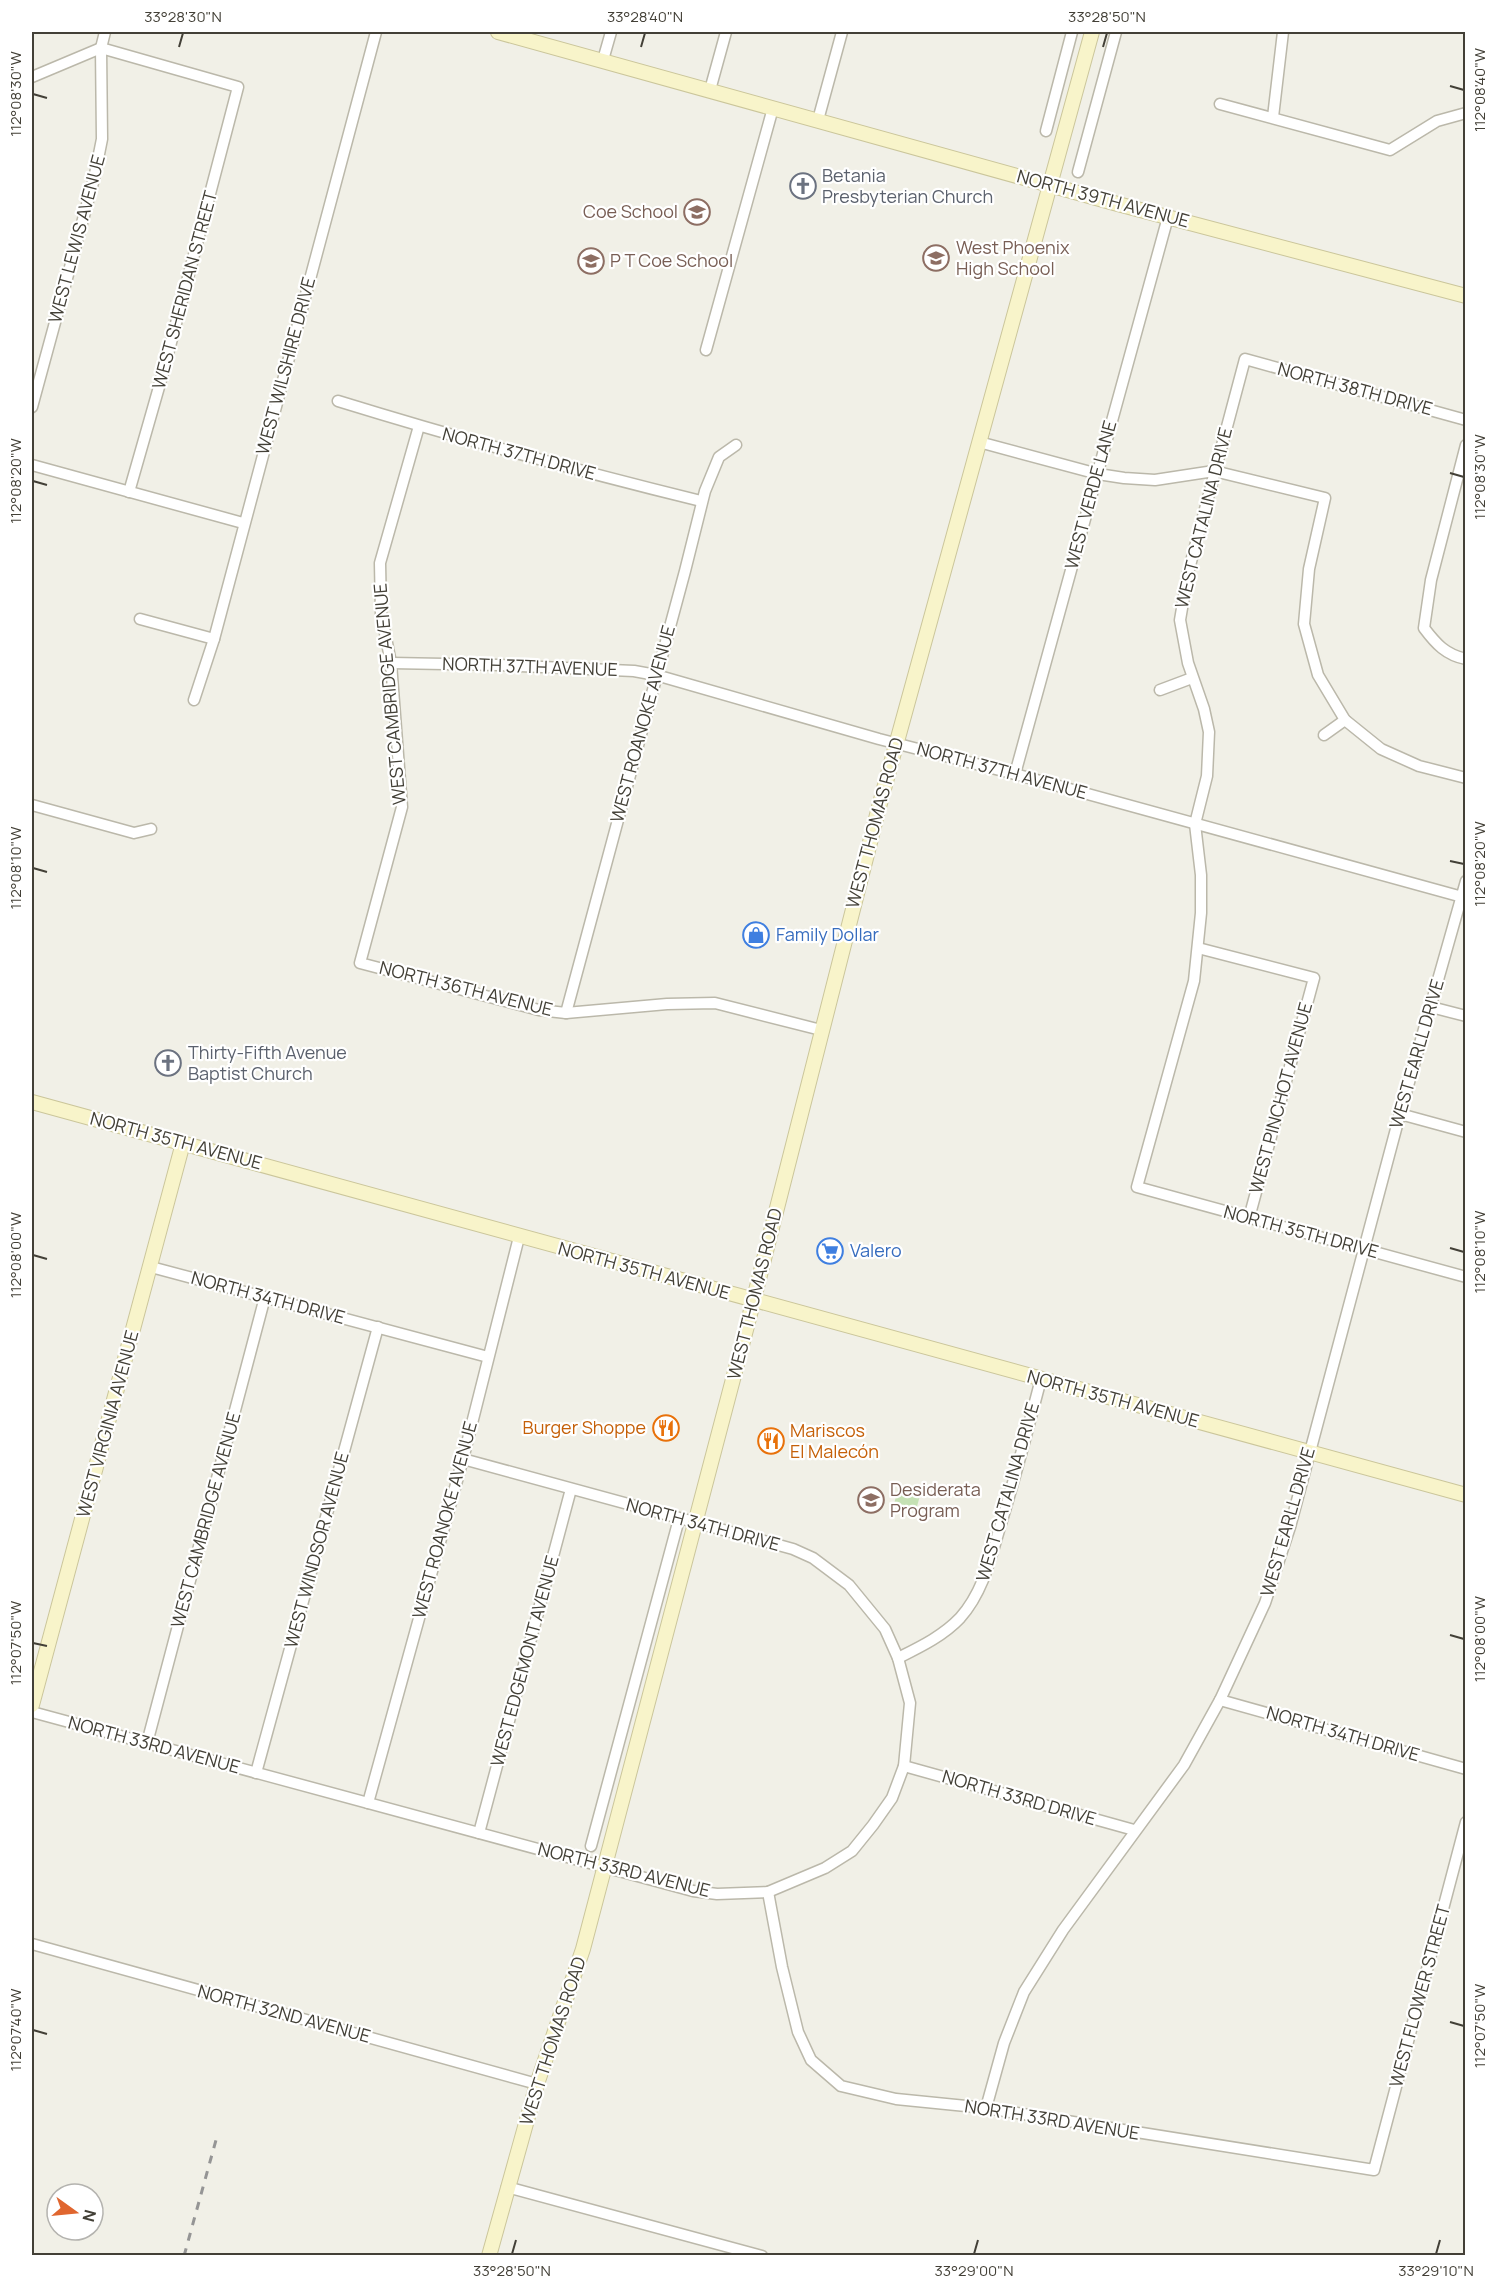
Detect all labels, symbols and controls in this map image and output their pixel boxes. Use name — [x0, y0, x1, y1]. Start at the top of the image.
text: 33°28'30"N — [144, 6, 222, 27]
text: 33°28'40"N — [607, 6, 683, 27]
text: 33°28'50"N — [1068, 6, 1146, 27]
text: 112°08'40"W — [1469, 48, 1490, 132]
text: 112°08'30"W — [5, 51, 26, 137]
street label: WEST LEWIS AVENUE — [42, 152, 110, 325]
place label: Betania Presbyterian Church — [822, 163, 993, 208]
street label: NORTH 39TH AVENUE — [1014, 163, 1192, 233]
church icon: Betania Presbyterian Church — [788, 171, 818, 201]
street label: WEST SHERIDAN STREET — [146, 188, 222, 391]
school or university icon: Coe School — [682, 197, 712, 227]
place label: Coe School — [583, 199, 678, 223]
place label: West Phoenix High School — [956, 235, 1070, 280]
school or university icon: West Phoenix High School — [921, 243, 951, 273]
school or university icon: P T Coe School — [576, 246, 606, 276]
place label: P T Coe School — [610, 248, 733, 272]
street label: WEST WILSHIRE DRIVE — [250, 274, 320, 457]
street label: NORTH 38TH DRIVE — [1275, 356, 1435, 420]
street label: WEST VERDE LANE — [1059, 418, 1121, 572]
street label: NORTH 37TH DRIVE — [440, 421, 599, 485]
street label: WEST CATALINA DRIVE — [1169, 425, 1237, 611]
text: 112°08'30"W — [1469, 434, 1490, 520]
text: 112°08'20"W — [5, 438, 26, 524]
street label: WEST CAMBRIDGE AVENUE — [367, 582, 411, 806]
street label: WEST ROANOKE AVENUE — [604, 622, 680, 825]
street label: NORTH 37TH AVENUE — [442, 651, 618, 681]
street label: WEST THOMAS ROAD — [840, 735, 908, 911]
street label: NORTH 37TH AVENUE — [914, 736, 1090, 804]
text: 112°08'20"W — [1469, 821, 1490, 907]
text: 112°08'10"W — [5, 827, 26, 909]
shop icon: Family Dollar — [741, 920, 771, 950]
place label: Family Dollar — [776, 922, 880, 946]
street label: NORTH 36TH AVENUE — [377, 955, 555, 1021]
street label: WEST EARLL DRIVE — [1383, 976, 1449, 1131]
street label: WEST PINCHOT AVENUE — [1243, 999, 1317, 1196]
place label: Thirty-Fifth Avenue Baptist Church — [188, 1040, 347, 1085]
church icon: Thirty-Fifth Avenue Baptist Church — [153, 1048, 183, 1078]
street label: NORTH 35TH AVENUE — [88, 1106, 265, 1175]
street label: NORTH 35TH DRIVE — [1221, 1199, 1381, 1263]
street label: WEST THOMAS ROAD — [721, 1205, 787, 1382]
text: 112°08'10"W — [1469, 1211, 1490, 1293]
text: 112°08'00"W — [5, 1212, 26, 1298]
street label: NORTH 35TH AVENUE — [556, 1236, 733, 1305]
supermarket icon: Valero — [815, 1236, 845, 1266]
place label: Valero — [850, 1238, 902, 1262]
street label: NORTH 34TH DRIVE — [189, 1265, 348, 1329]
street label: WEST VIRGINIA AVENUE — [70, 1327, 144, 1520]
street label: NORTH 35TH AVENUE — [1025, 1364, 1202, 1433]
street label: WEST CATALINA DRIVE — [970, 1399, 1044, 1584]
street label: WEST CAMBRIDGE AVENUE — [165, 1409, 245, 1630]
restaurant icon: Burger Shoppe — [651, 1413, 681, 1443]
place label: Burger Shoppe — [523, 1415, 646, 1439]
street label: WEST ROANOKE AVENUE — [406, 1418, 482, 1621]
place label: Mariscos El Malecón — [790, 1418, 879, 1463]
restaurant icon: Mariscos El Malecón — [756, 1426, 786, 1456]
street label: WEST EARLL DRIVE — [1254, 1444, 1320, 1599]
street label: WEST WINDSOR AVENUE — [278, 1449, 354, 1651]
place label: Desiderata Program — [890, 1477, 981, 1522]
school or university icon: Desiderata Program — [856, 1485, 886, 1515]
street label: NORTH 34TH DRIVE — [624, 1492, 783, 1556]
street label: WEST EDGEMONT AVENUE — [484, 1553, 564, 1769]
text: 112°08'00"W — [1469, 1596, 1490, 1682]
text: 112°07'50"W — [5, 1601, 26, 1685]
street label: NORTH 34TH DRIVE — [1264, 1700, 1423, 1766]
street label: NORTH 33RD AVENUE — [66, 1710, 243, 1779]
street label: NORTH 33RD DRIVE — [940, 1764, 1099, 1830]
street label: NORTH 33RD AVENUE — [536, 1836, 713, 1902]
street label: WEST FLOWER STREET — [1383, 1901, 1455, 2090]
street label: WEST THOMAS ROAD — [513, 1953, 591, 2128]
street label: NORTH 32ND AVENUE — [195, 1978, 373, 2048]
text: 112°07'50"W — [1469, 1984, 1490, 2068]
text: 112°07'40"W — [5, 1989, 26, 2072]
street label: NORTH 33RD AVENUE — [963, 2093, 1141, 2145]
north arrow — [45, 2182, 105, 2242]
text: N — [77, 2207, 102, 2224]
text: 33°28'50"N — [473, 2260, 551, 2281]
text: 33°29'00"N — [935, 2260, 1013, 2281]
text: 33°29'10"N — [1398, 2260, 1474, 2281]

